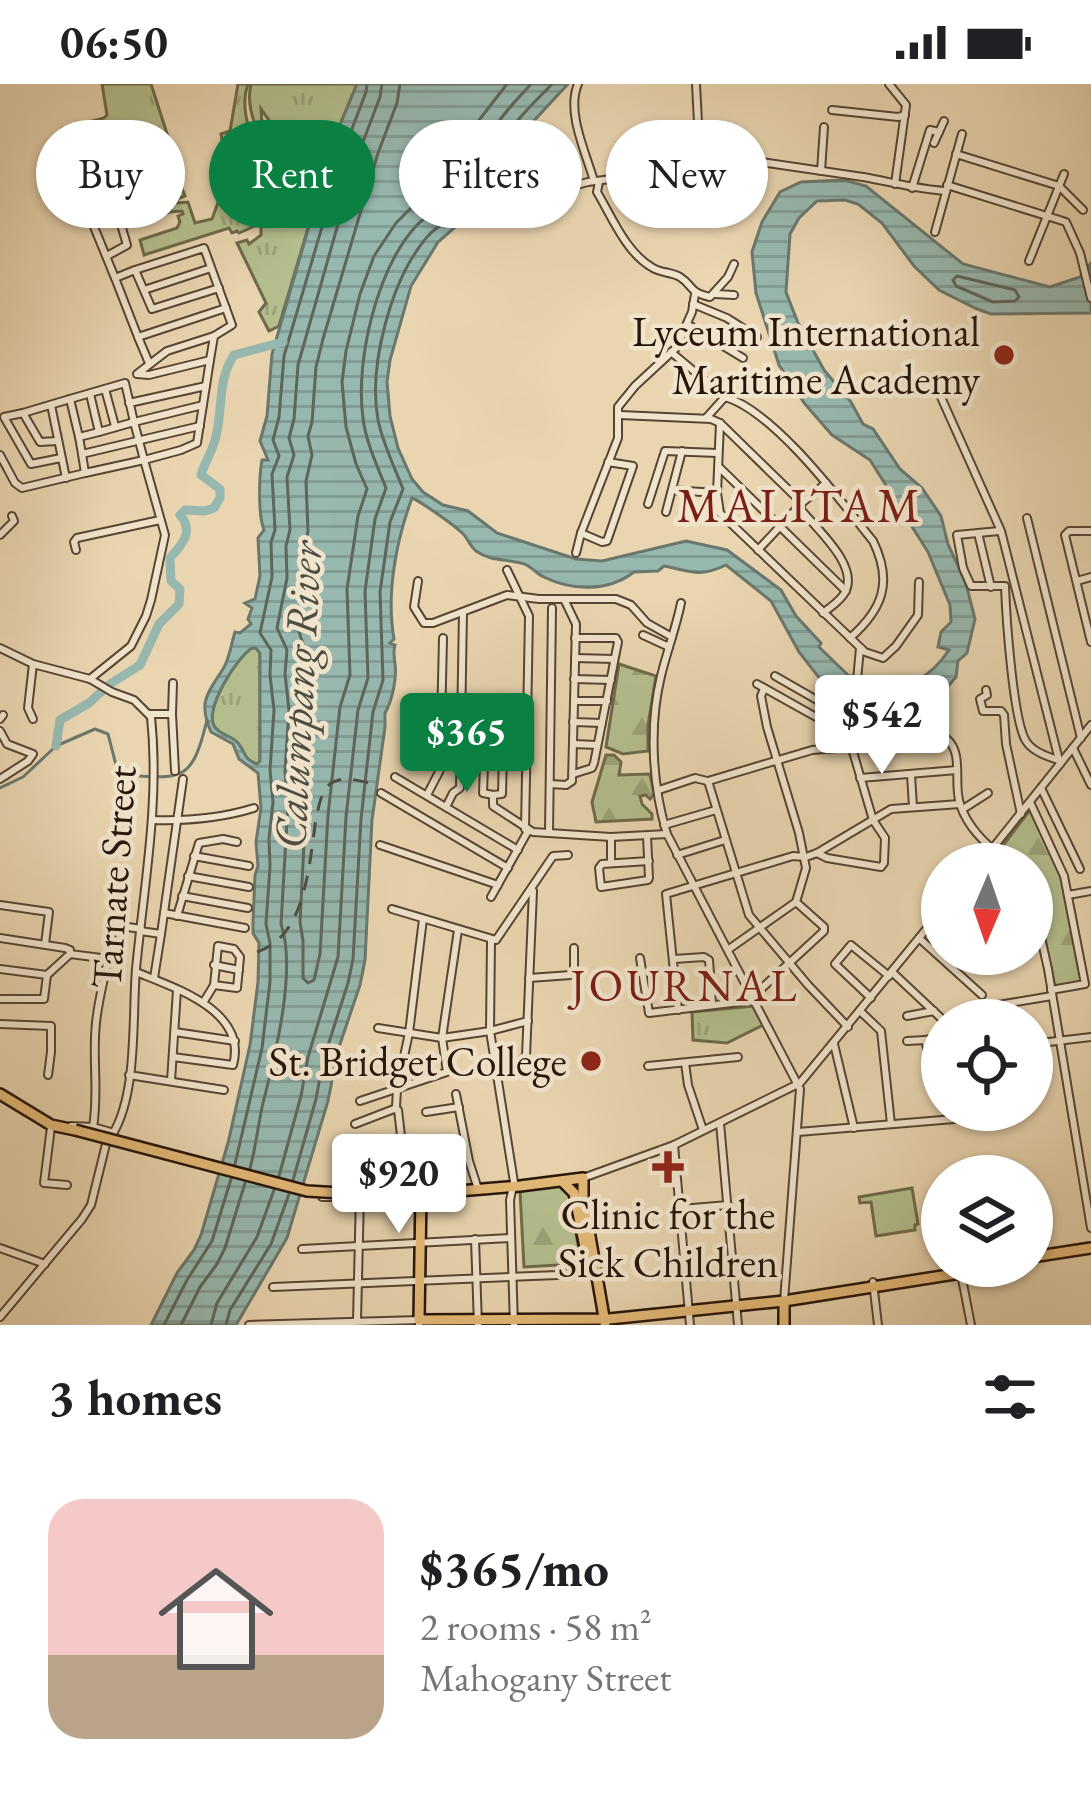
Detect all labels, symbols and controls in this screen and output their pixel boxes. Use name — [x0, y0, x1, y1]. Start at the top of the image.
text: 06:50 — [60, 13, 168, 71]
chip: Buy — [36, 120, 185, 228]
chip: Rent — [209, 120, 375, 228]
chip: Filters — [399, 120, 582, 228]
chip: New — [606, 120, 768, 228]
place label: Lyceum International Maritime Academy — [632, 304, 981, 407]
marker: Lyceum International Maritime Academy — [991, 342, 1017, 368]
district label: MALITAM — [677, 474, 923, 536]
water label: Calumpang River — [260, 538, 334, 850]
pin: $542 — [811, 675, 953, 777]
text: $542 — [842, 688, 922, 739]
pin: $365 — [396, 693, 538, 795]
text: $365 — [427, 706, 507, 757]
street label: Tarnate Street — [78, 764, 149, 991]
north arrow — [921, 843, 1053, 975]
map controls — [921, 843, 1053, 1287]
district label: JOURNAL — [567, 956, 800, 1014]
button: locate — [921, 999, 1053, 1131]
place label: St. Bridget College — [269, 1034, 567, 1089]
marker: St. Bridget College — [578, 1048, 604, 1074]
pin: $920 — [328, 1134, 470, 1236]
text: $920 — [359, 1147, 439, 1198]
marker: Clinic for the Sick Children — [652, 1151, 684, 1183]
button: layers — [921, 1155, 1053, 1287]
place label: Clinic for the Sick Children — [558, 1187, 778, 1290]
text: 3 homes — [48, 1364, 222, 1430]
icon: filters — [977, 1364, 1043, 1430]
text: $365/mo — [420, 1535, 609, 1601]
icon: home — [144, 1547, 288, 1691]
text: 2 rooms · 58 m² — [420, 1601, 652, 1652]
text: Mahogany Street — [420, 1652, 671, 1703]

